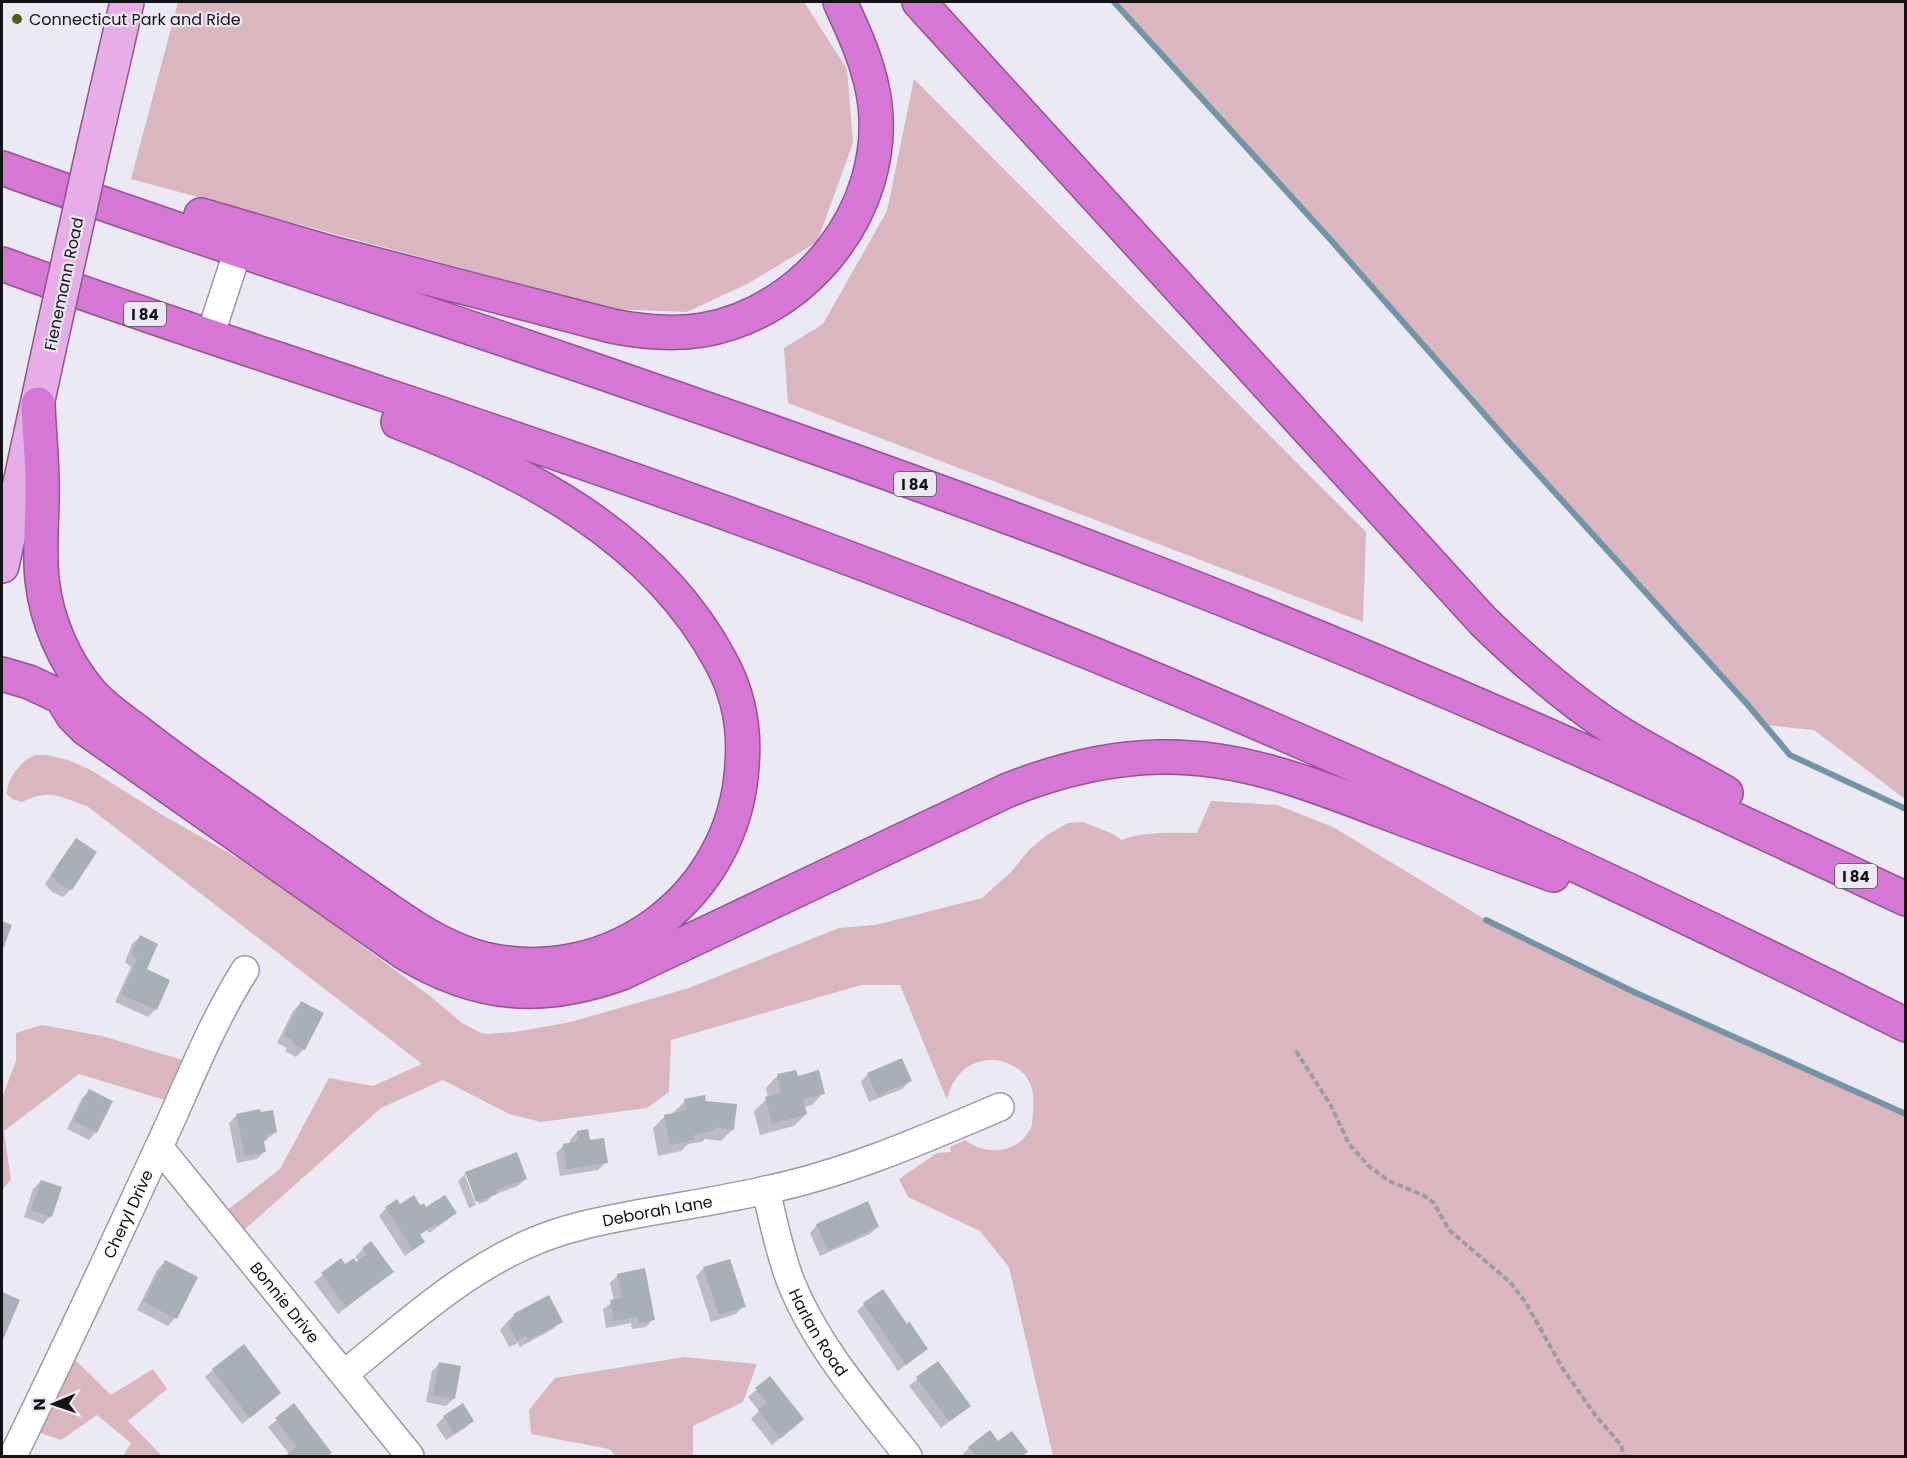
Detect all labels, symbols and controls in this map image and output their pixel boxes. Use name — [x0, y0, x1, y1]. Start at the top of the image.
place label: Connecticut Park and Ride — [29, 8, 241, 31]
marker: Connecticut Park and Ride — [10, 12, 24, 26]
street label: Fienemann Road — [39, 215, 89, 353]
road number: I 84 — [124, 302, 166, 326]
road number: I 84 — [894, 472, 936, 496]
road number: I 84 — [1835, 864, 1877, 888]
street label: Cheryl Drive — [97, 1165, 159, 1262]
street label: Deborah Lane — [600, 1190, 714, 1232]
street label: Bonnie Drive — [245, 1257, 325, 1348]
street label: Harlan Road — [783, 1285, 854, 1381]
north arrow — [24, 1374, 84, 1434]
text: N — [28, 1398, 51, 1411]

